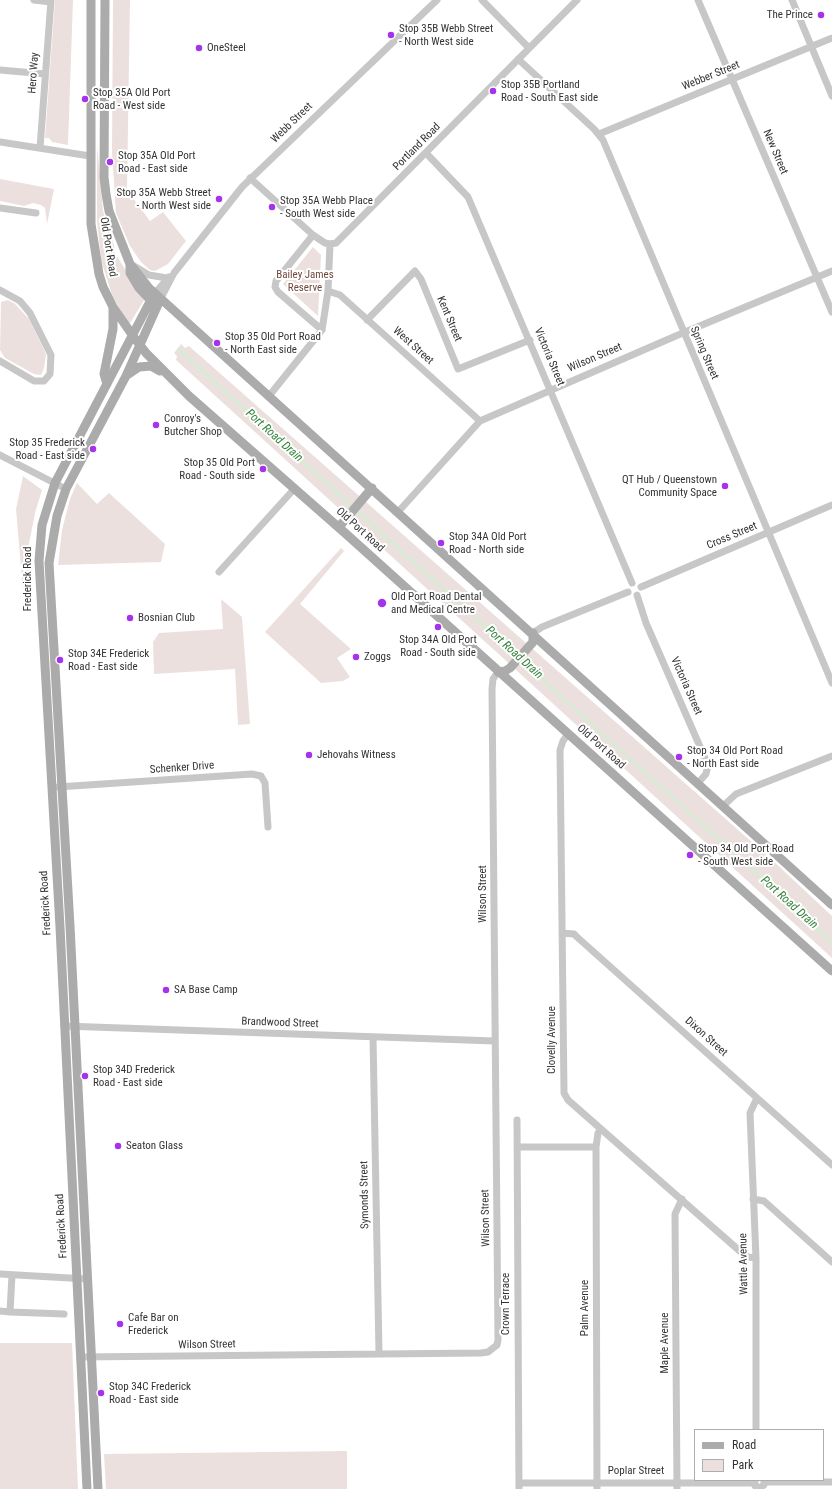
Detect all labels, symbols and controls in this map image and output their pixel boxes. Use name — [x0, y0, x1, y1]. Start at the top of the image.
place label: The Prince — [767, 8, 813, 22]
marker: The Prince — [816, 10, 826, 20]
place label: Stop 35B Webb Street - North West side — [399, 22, 493, 48]
marker: Stop 35B Webb Street - North West side — [386, 30, 396, 40]
place label: OneSteel — [207, 41, 246, 55]
marker: OneSteel — [194, 43, 204, 53]
street label: Hero Way — [26, 52, 42, 94]
street label: Webber Street — [680, 58, 742, 94]
place label: Stop 35B Portland Road - South East side — [501, 78, 598, 104]
place label: Stop 35A Old Port Road - West side — [93, 86, 171, 112]
marker: Stop 35B Portland Road - South East side — [488, 86, 498, 96]
marker: Stop 35A Old Port Road - West side — [80, 94, 90, 104]
street label: Webb Street — [269, 100, 315, 146]
street label: Portland Road — [391, 121, 443, 173]
street label: New Street — [760, 128, 790, 176]
place label: Stop 35A Old Port Road - East side — [118, 149, 196, 175]
marker: Stop 35A Old Port Road - East side — [105, 157, 115, 167]
place label: Stop 35A Webb Street - North West side — [116, 186, 211, 212]
marker: Stop 35A Webb Street - North West side — [214, 194, 224, 204]
place label: Stop 35A Webb Place - South West side — [280, 194, 373, 220]
marker: Stop 35A Webb Place - South West side — [267, 202, 277, 212]
street label: Old Port Road — [97, 216, 119, 278]
park label: Bailey James Reserve — [276, 268, 334, 294]
street label: Kent Street — [434, 294, 464, 344]
street label: West Street — [390, 324, 436, 368]
street label: Spring Street — [687, 325, 721, 381]
street label: Victoria Street — [531, 326, 567, 388]
place label: Stop 35 Old Port Road - North East side — [225, 330, 321, 356]
marker: Stop 35 Old Port Road - North East side — [212, 338, 222, 348]
street label: Wilson Street — [566, 341, 624, 375]
water label: Port Road Drain — [242, 407, 306, 465]
place label: Conroy's Butcher Shop — [164, 412, 222, 438]
marker: Conroy's Butcher Shop — [151, 420, 161, 430]
place label: Stop 35 Frederick Road - East side — [9, 436, 85, 462]
marker: Stop 35 Frederick Road - East side — [88, 444, 98, 454]
place label: Stop 35 Old Port Road - South side — [179, 456, 255, 482]
marker: Stop 35 Old Port Road - South side — [258, 464, 268, 474]
place label: QT Hub / Queenstown Community Space — [622, 473, 717, 499]
marker: QT Hub / Queenstown Community Space — [720, 481, 730, 491]
street label: Old Port Road — [333, 505, 387, 555]
street label: Cross Street — [705, 520, 759, 552]
place label: Stop 34A Old Port Road - North side — [449, 530, 527, 556]
marker: Stop 34A Old Port Road - North side — [436, 538, 446, 548]
street label: Frederick Road — [21, 547, 35, 611]
place label: Old Port Road Dental and Medical Centre — [391, 590, 481, 616]
marker: Old Port Road Dental and Medical Centre — [376, 597, 388, 609]
place label: Bosnian Club — [138, 611, 195, 625]
marker: Bosnian Club — [125, 613, 135, 623]
marker: Stop 34A Old Port Road - South side — [433, 622, 443, 632]
water label: Port Road Drain — [482, 624, 546, 682]
place label: Stop 34A Old Port Road - South side — [399, 633, 477, 659]
place label: Stop 34E Frederick Road - East side — [68, 647, 149, 673]
place label: Zoggs — [364, 650, 391, 664]
marker: Zoggs — [351, 652, 361, 662]
marker: Stop 34E Frederick Road - East side — [55, 655, 65, 665]
street label: Victoria Street — [667, 655, 705, 717]
street label: Old Port Road — [574, 722, 628, 772]
place label: Stop 34 Old Port Road - North East side — [687, 744, 783, 770]
place label: Jehovahs Witness — [317, 748, 396, 762]
marker: Jehovahs Witness — [304, 750, 314, 760]
marker: Stop 34 Old Port Road - North East side — [674, 752, 684, 762]
street label: Schenker Drive — [149, 759, 215, 777]
place label: Stop 34 Old Port Road - South West side — [698, 842, 794, 868]
marker: Stop 34 Old Port Road - South West side — [685, 850, 695, 860]
street label: Wilson Street — [476, 865, 490, 923]
street label: Frederick Road — [38, 870, 54, 936]
water label: Port Road Drain — [757, 874, 821, 932]
place label: SA Base Camp — [174, 983, 238, 997]
marker: SA Base Camp — [161, 985, 171, 995]
street label: Clovelly Avenue — [545, 1006, 559, 1074]
street label: Dixon Street — [682, 1014, 730, 1060]
street label: Brandwood Street — [241, 1015, 319, 1031]
place label: Stop 34D Frederick Road - East side — [93, 1063, 175, 1089]
marker: Stop 34D Frederick Road - East side — [80, 1071, 90, 1081]
place label: Seaton Glass — [126, 1139, 183, 1153]
marker: Seaton Glass — [113, 1141, 123, 1151]
street label: Symonds Street — [358, 1161, 372, 1229]
street label: Wilson Street — [479, 1189, 493, 1247]
street label: Frederick Road — [54, 1193, 70, 1259]
street label: Wattle Avenue — [737, 1233, 751, 1295]
street label: Crown Terrace — [499, 1273, 513, 1335]
street label: Palm Avenue — [578, 1280, 592, 1336]
place label: Cafe Bar on Frederick — [128, 1311, 179, 1337]
street label: Maple Avenue — [658, 1313, 672, 1373]
marker: Cafe Bar on Frederick — [115, 1319, 125, 1329]
street label: Wilson Street — [178, 1338, 236, 1352]
place label: Stop 34C Frederick Road - East side — [109, 1380, 191, 1406]
marker: Stop 34C Frederick Road - East side — [96, 1388, 106, 1398]
legend — [694, 1429, 824, 1481]
text: Road — [732, 1438, 756, 1452]
text: Park — [732, 1458, 753, 1472]
street label: Poplar Street — [608, 1464, 664, 1478]

